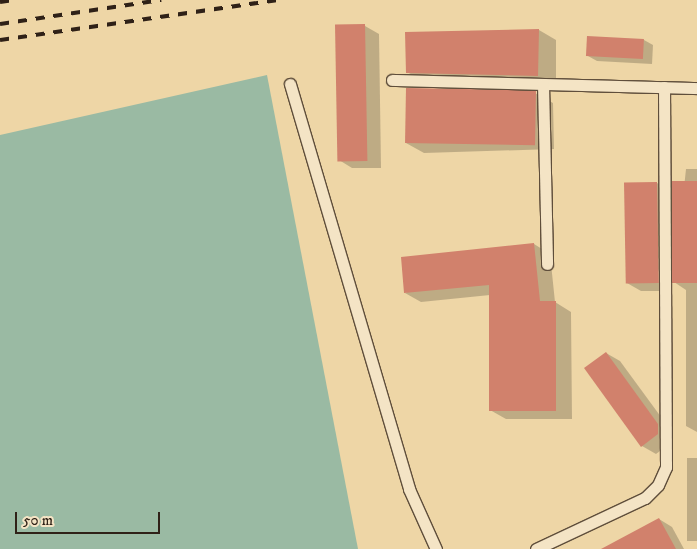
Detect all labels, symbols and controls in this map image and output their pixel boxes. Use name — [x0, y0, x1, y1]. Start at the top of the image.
scale bar — [18, 502, 162, 534]
text: 50 m — [23, 511, 53, 530]

